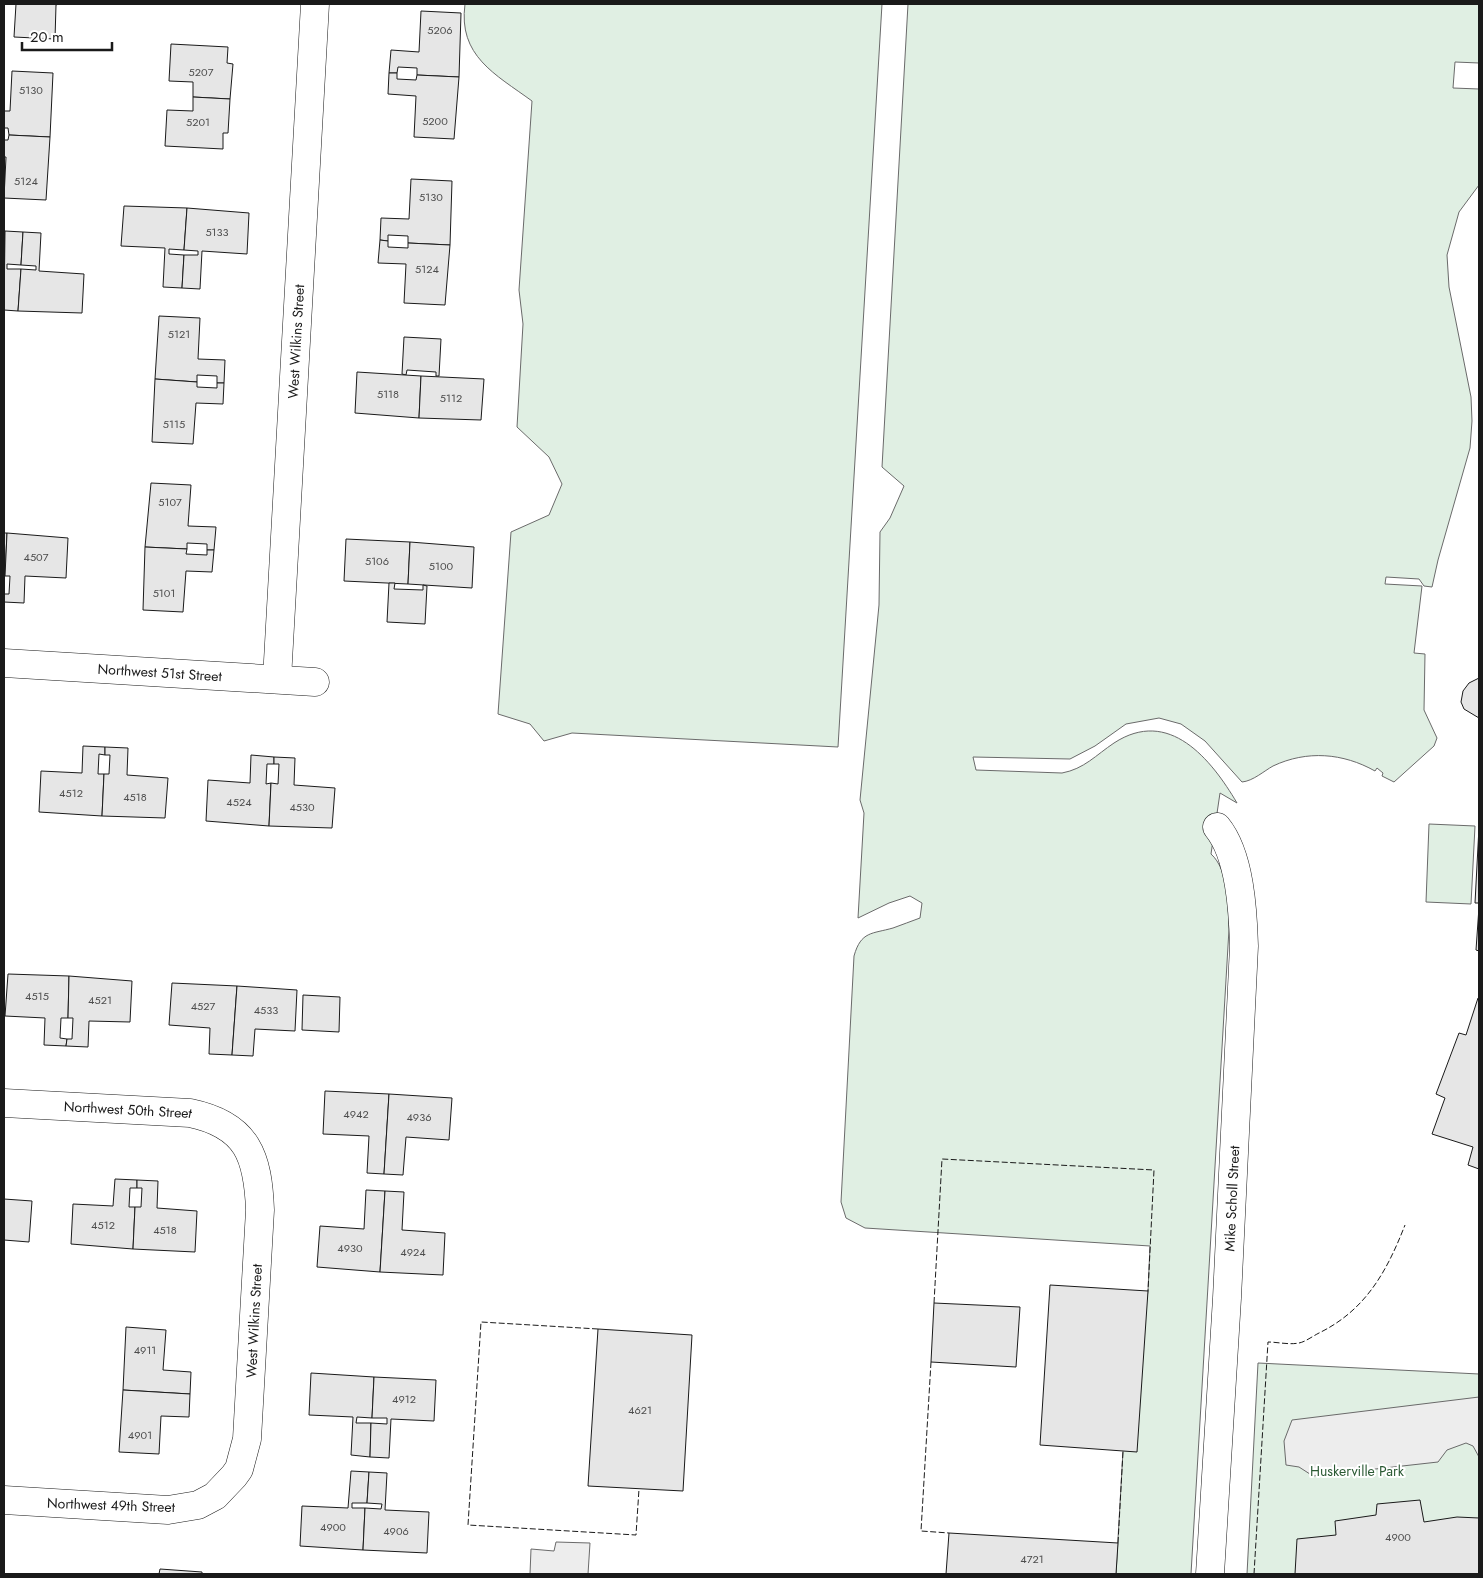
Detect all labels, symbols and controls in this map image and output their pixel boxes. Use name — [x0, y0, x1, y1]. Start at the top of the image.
scale bar — [22, 20, 112, 52]
house number: 5206 — [427, 22, 453, 38]
text: 20 m — [30, 26, 64, 48]
house number: 5207 — [189, 64, 214, 80]
house number: 5130 — [19, 82, 43, 98]
house number: 5200 — [422, 113, 448, 129]
house number: 5201 — [186, 114, 210, 130]
house number: 5124 — [14, 173, 38, 189]
house number: 5130 — [419, 189, 443, 205]
house number: 5133 — [205, 224, 229, 240]
house number: 5124 — [415, 261, 439, 277]
street label: West Wilkins Street — [283, 283, 309, 399]
house number: 5121 — [168, 326, 190, 342]
house number: 5118 — [377, 386, 399, 402]
house number: 5112 — [440, 390, 462, 406]
house number: 5115 — [163, 416, 185, 432]
house number: 5107 — [158, 494, 182, 510]
house number: 4507 — [24, 549, 49, 565]
house number: 5106 — [365, 553, 389, 569]
house number: 5100 — [429, 558, 454, 574]
house number: 5101 — [153, 585, 175, 601]
street label: Northwest 51st Street — [97, 659, 223, 686]
house number: 4512 — [59, 785, 83, 801]
house number: 4518 — [123, 789, 147, 805]
house number: 4524 — [226, 794, 252, 810]
house number: 4530 — [289, 799, 315, 815]
house number: 4515 — [25, 988, 49, 1004]
house number: 4521 — [88, 992, 112, 1008]
house number: 4527 — [191, 998, 216, 1014]
house number: 4533 — [254, 1002, 278, 1018]
street label: Northwest 50th Street — [63, 1096, 195, 1123]
house number: 4942 — [343, 1106, 369, 1122]
house number: 4936 — [406, 1109, 432, 1125]
street label: Mike Scholl Street — [1219, 1145, 1244, 1252]
house number: 4512 — [91, 1217, 115, 1233]
house number: 4518 — [153, 1222, 177, 1238]
house number: 4930 — [337, 1240, 363, 1256]
house number: 4924 — [400, 1244, 426, 1260]
street label: West Wilkins Street — [241, 1263, 267, 1379]
house number: 4911 — [134, 1342, 156, 1358]
house number: 4912 — [392, 1391, 416, 1407]
house number: 4621 — [628, 1402, 652, 1418]
house number: 4901 — [128, 1427, 152, 1443]
park label: Huskerville Park — [1310, 1461, 1405, 1481]
street label: Northwest 49th Street — [47, 1493, 176, 1517]
house number: 4900 — [320, 1519, 346, 1535]
house number: 4906 — [383, 1523, 409, 1539]
house number: 4900 — [1385, 1529, 1411, 1545]
house number: 4721 — [1020, 1551, 1044, 1567]

